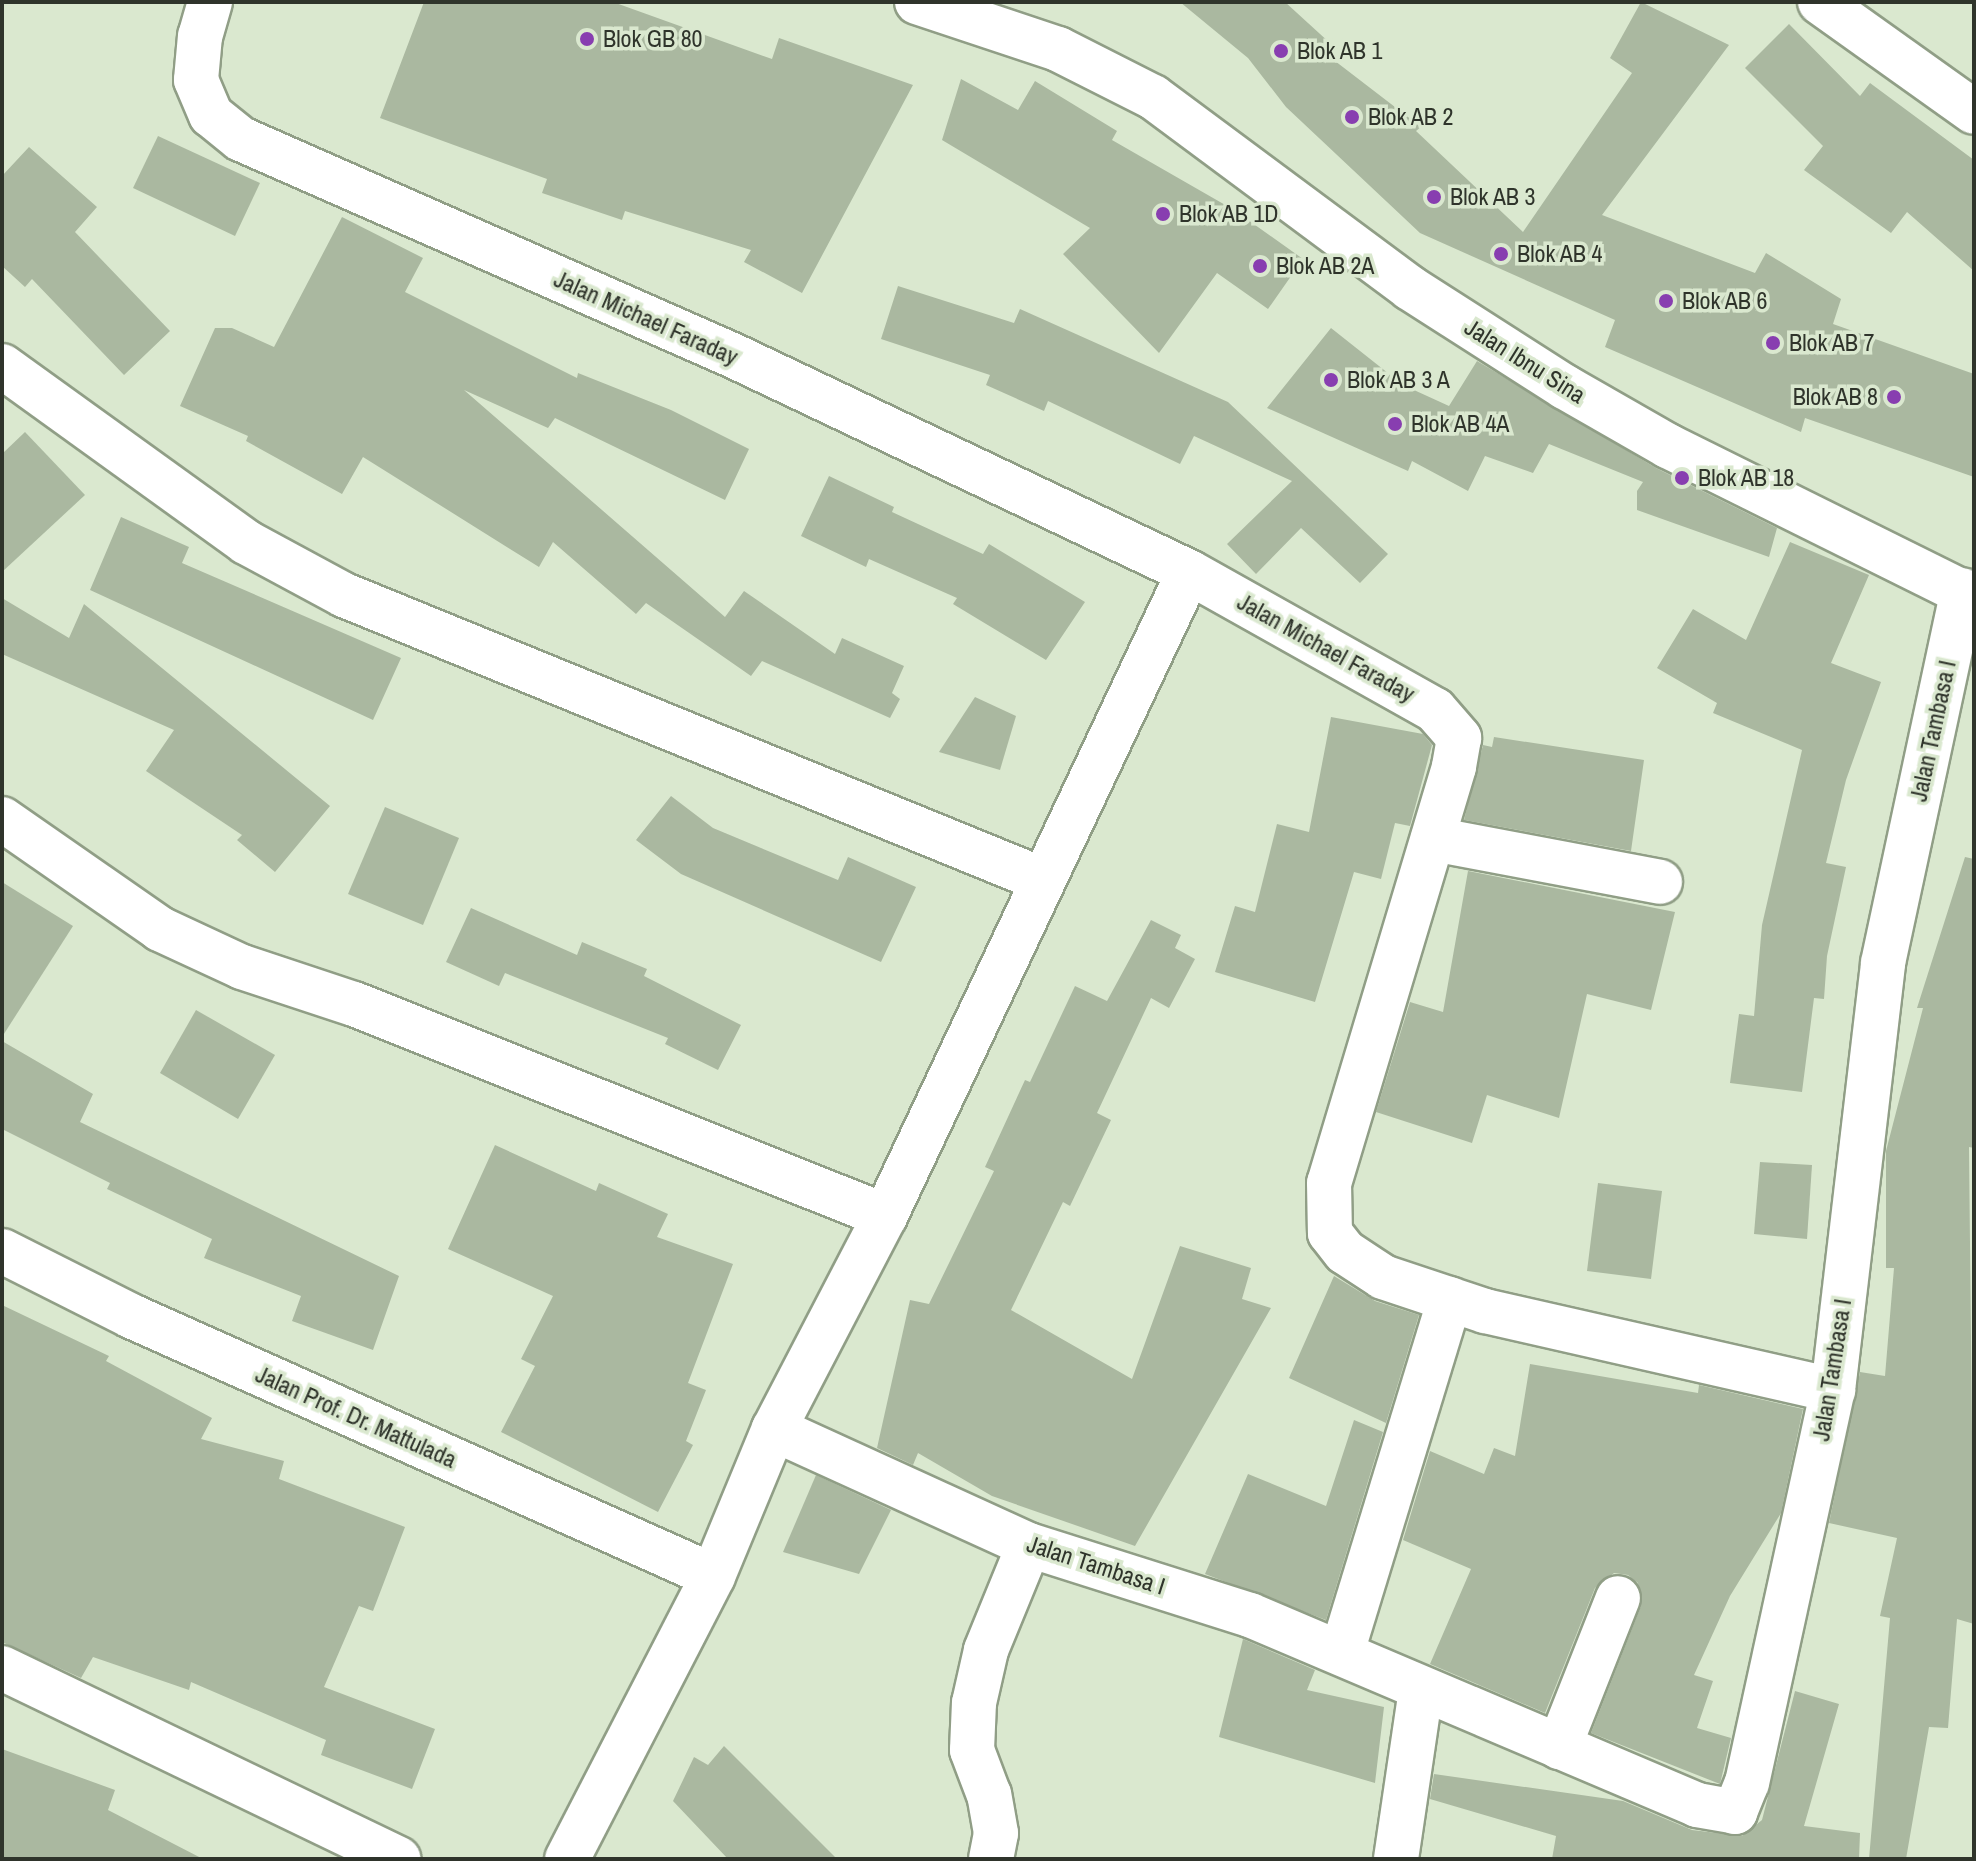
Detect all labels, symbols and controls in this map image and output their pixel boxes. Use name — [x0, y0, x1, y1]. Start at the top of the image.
place label: Blok GB 80 — [603, 25, 703, 53]
marker: Blok GB 80 — [578, 30, 596, 48]
place label: Blok AB 1 — [1297, 37, 1383, 65]
marker: Blok AB 1 — [1272, 42, 1290, 60]
place label: Blok AB 2 — [1368, 103, 1454, 131]
marker: Blok AB 2 — [1343, 108, 1361, 126]
place label: Blok AB 3 — [1450, 183, 1536, 211]
marker: Blok AB 3 — [1425, 188, 1443, 206]
place label: Blok AB 1D — [1179, 200, 1280, 228]
marker: Blok AB 1D — [1154, 205, 1172, 223]
place label: Blok AB 4 — [1517, 240, 1603, 268]
marker: Blok AB 4 — [1492, 245, 1510, 263]
place label: Blok AB 2A — [1276, 252, 1376, 280]
marker: Blok AB 2A — [1251, 257, 1269, 275]
street label: Jalan Michael Faraday — [550, 265, 742, 371]
place label: Blok AB 6 — [1682, 287, 1768, 315]
marker: Blok AB 6 — [1657, 292, 1675, 310]
street label: Jalan Ibnu Sina — [1459, 313, 1591, 409]
place label: Blok AB 7 — [1789, 329, 1875, 357]
marker: Blok AB 7 — [1764, 334, 1782, 352]
place label: Blok AB 3 A — [1347, 366, 1452, 394]
marker: Blok AB 3 A — [1322, 371, 1340, 389]
place label: Blok AB 8 — [1792, 383, 1878, 411]
marker: Blok AB 8 — [1885, 388, 1903, 406]
place label: Blok AB 4A — [1411, 410, 1511, 438]
marker: Blok AB 4A — [1386, 415, 1404, 433]
place label: Blok AB 18 — [1698, 464, 1795, 492]
marker: Blok AB 18 — [1673, 469, 1691, 487]
street label: Jalan Michael Faraday — [1232, 587, 1420, 709]
street label: Jalan Tambasa I — [1904, 658, 1962, 804]
street label: Jalan Tambasa I — [1807, 1297, 1857, 1443]
street label: Jalan Prof. Dr. Mattulada — [251, 1360, 461, 1474]
street label: Jalan Tambasa I — [1023, 1529, 1169, 1601]

